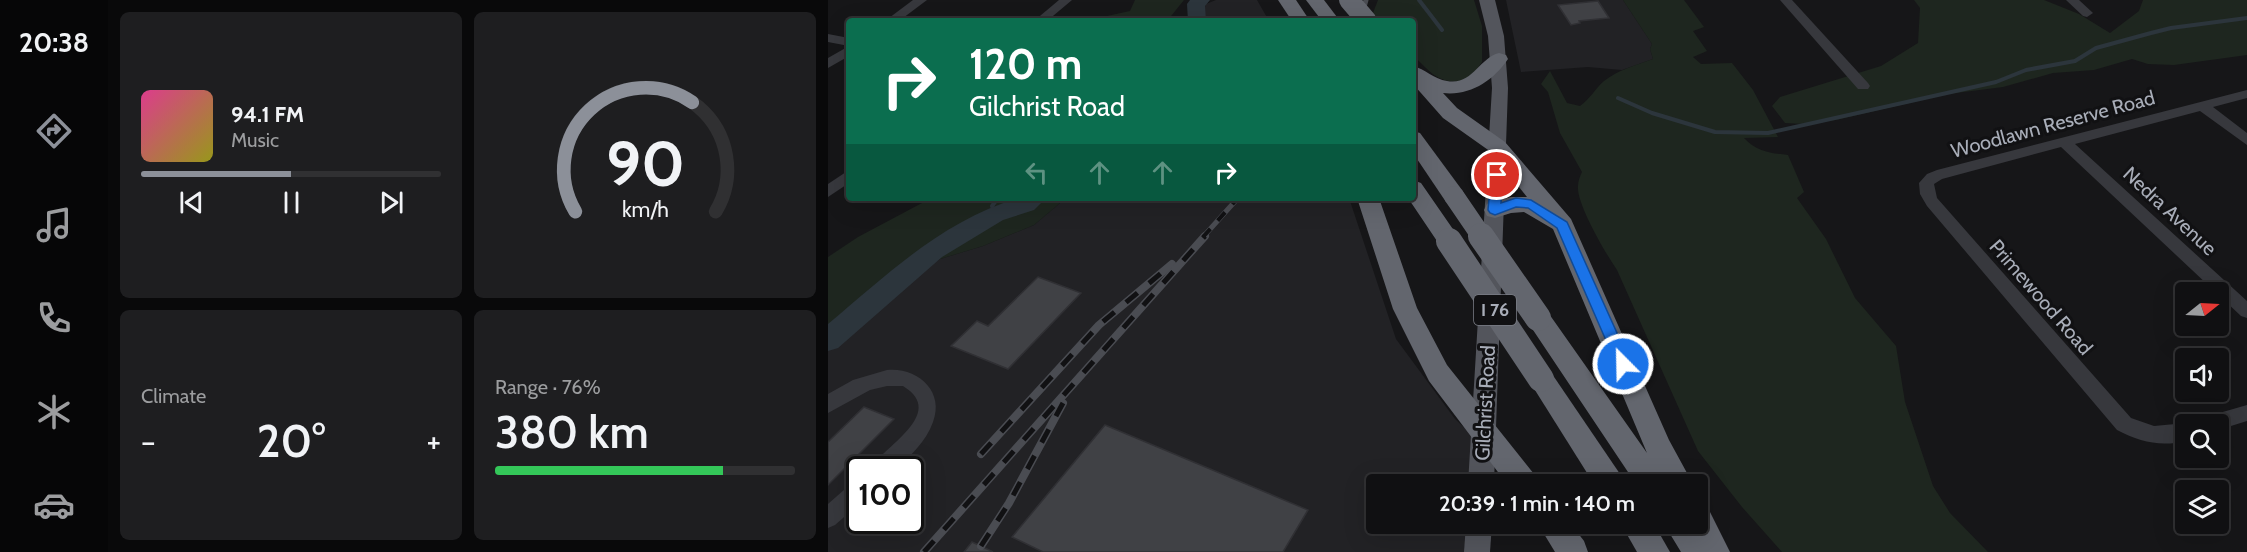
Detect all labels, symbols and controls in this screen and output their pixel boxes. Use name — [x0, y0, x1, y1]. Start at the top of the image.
text: 20:38 — [19, 26, 89, 59]
text: 120 m — [969, 38, 1082, 90]
icon: right — [870, 42, 948, 120]
street label: Woodlawn Reserve Road — [1948, 85, 2158, 163]
text: Gilchrist Road — [969, 90, 1125, 123]
text: 94.1 FM — [231, 101, 304, 128]
icon: directions — [33, 110, 75, 152]
text: 90 — [605, 126, 685, 202]
text: Music — [231, 128, 279, 152]
pin — [1471, 149, 1522, 200]
icon: left — [1020, 156, 1053, 189]
icon: ahead — [1083, 156, 1116, 189]
icon: ahead — [1146, 156, 1179, 189]
icon: right — [1209, 156, 1242, 189]
icon: arrive — [1480, 158, 1513, 191]
street label: Nedra Avenue — [2118, 162, 2222, 260]
icon: previous — [175, 186, 208, 219]
icon: pause — [275, 186, 308, 219]
icon: next — [375, 186, 408, 219]
text: km/h — [622, 196, 668, 222]
icon: music — [33, 204, 75, 246]
street label: Primewood Road — [1984, 234, 2098, 360]
north arrow — [2175, 282, 2229, 336]
map controls — [2175, 282, 2229, 534]
road number: I 76 — [1474, 295, 1516, 325]
icon: phone — [33, 297, 75, 339]
position arrow — [1591, 332, 1655, 396]
street label: Gilchrist Road — [1470, 345, 1500, 461]
button: sound — [2175, 348, 2229, 402]
text: Range · 76% — [495, 375, 601, 399]
text: Climate — [141, 384, 206, 408]
icon: climate — [33, 391, 75, 433]
text: 380 km — [495, 405, 649, 459]
text: 20° — [257, 414, 325, 468]
button: search — [2175, 414, 2229, 468]
text: − — [141, 421, 156, 461]
text: + — [426, 421, 441, 461]
speed limit sign: 100 — [846, 456, 924, 534]
button: layers — [2175, 480, 2229, 534]
icon: car — [33, 484, 75, 526]
text: 20:39 · 1 min · 140 m — [1439, 490, 1635, 517]

